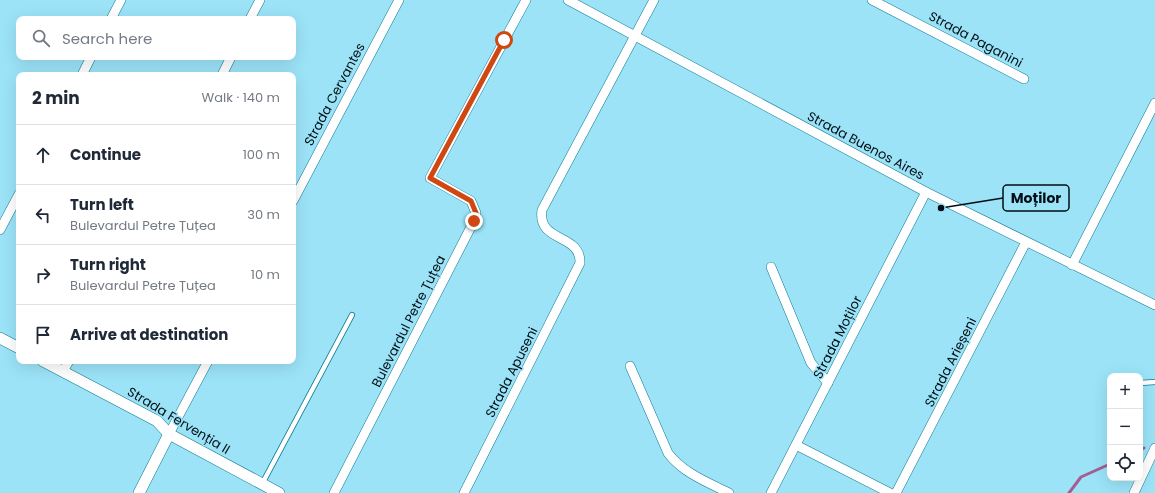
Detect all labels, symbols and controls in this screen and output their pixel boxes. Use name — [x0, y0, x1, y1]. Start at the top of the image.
street label: Strada Paganini — [925, 7, 1026, 72]
search box — [16, 16, 296, 60]
icon: search — [30, 27, 52, 49]
text: Search here — [62, 28, 152, 49]
route start — [495, 31, 513, 49]
street label: Strada Cervantes — [299, 39, 370, 149]
text: 2 min — [32, 86, 80, 110]
text: Walk · 140 m — [202, 88, 280, 107]
street label: Strada Buenos Aires — [804, 107, 928, 184]
icon: ahead — [32, 144, 54, 166]
text: Continue — [70, 144, 141, 165]
text: 100 m — [243, 145, 280, 164]
callout: Moților — [1003, 185, 1069, 211]
text: Moților — [1011, 188, 1061, 208]
text: Turn left — [70, 194, 134, 215]
icon: left — [32, 204, 54, 226]
text: 30 m — [247, 205, 280, 224]
route end — [465, 212, 483, 230]
text: Bulevardul Petre Țuțea — [70, 216, 216, 235]
street label: Bulevardul Petre Țuțea — [367, 252, 450, 391]
text: Turn right — [70, 254, 146, 275]
icon: right — [32, 264, 54, 286]
text: 10 m — [251, 265, 280, 284]
text: Bulevardul Petre Țuțea — [70, 276, 216, 295]
street label: Strada Moților — [808, 292, 867, 382]
street label: Strada Arieșeni — [920, 314, 981, 410]
icon: arrive — [32, 324, 54, 346]
text: Arrive at destination — [70, 324, 228, 345]
street label: Strada Apuseni — [480, 324, 542, 421]
map controls — [1107, 373, 1143, 481]
button: + — [1107, 373, 1143, 409]
street label: Strada Fervenția II — [124, 382, 234, 459]
button: − — [1107, 409, 1143, 445]
button: locate — [1107, 445, 1143, 481]

